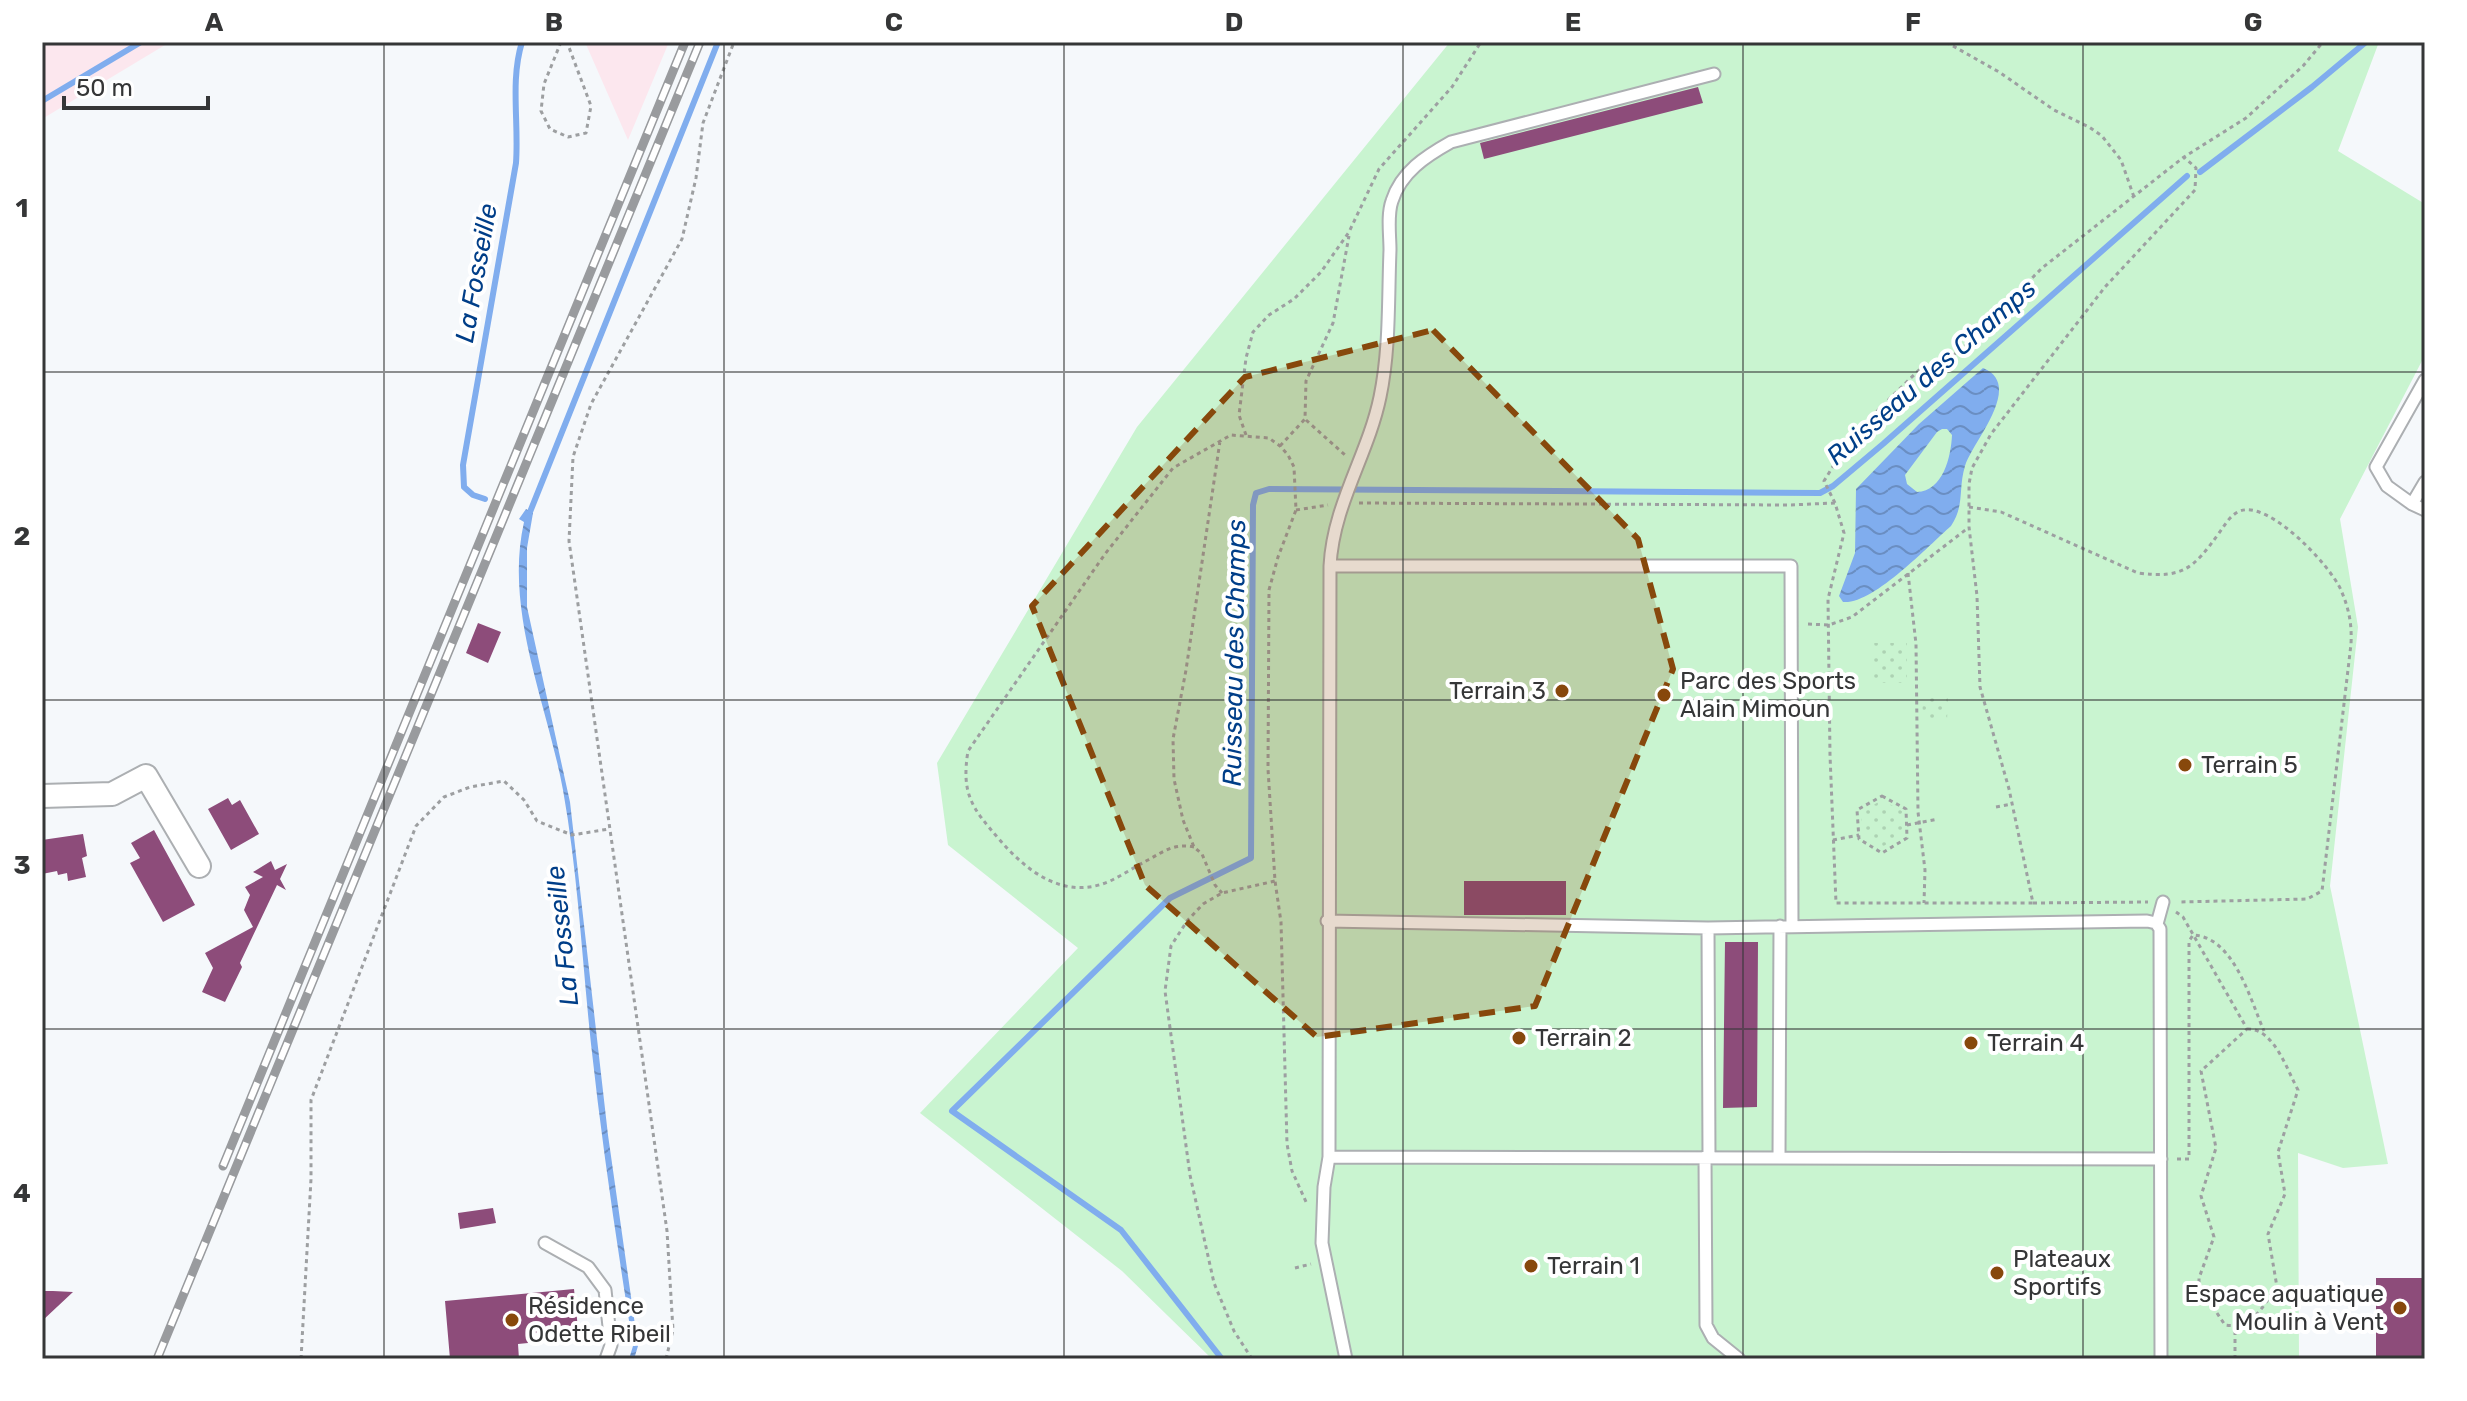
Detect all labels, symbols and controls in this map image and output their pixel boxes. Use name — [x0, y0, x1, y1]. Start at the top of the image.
text: A — [205, 7, 224, 38]
text: B — [545, 7, 563, 38]
text: C — [885, 7, 903, 38]
text: D — [1225, 7, 1243, 38]
text: E — [1565, 7, 1581, 38]
text: F — [1905, 7, 1921, 38]
text: G — [2244, 7, 2262, 38]
scale bar — [64, 60, 208, 110]
text: 50 m — [76, 74, 133, 102]
text: 1 — [16, 193, 28, 224]
water label: La Fosseille — [449, 201, 504, 345]
water label: Ruisseau des Champs — [1820, 273, 2042, 472]
water label: Ruisseau des Champs — [1217, 519, 1252, 787]
text: 2 — [14, 521, 30, 552]
place label: Parc des Sports Alain Mimoun — [1680, 667, 1856, 723]
place label: Terrain 3 — [1449, 677, 1546, 705]
marker: Terrain 3 — [1553, 682, 1571, 700]
marker: Parc des Sports Alain Mimoun — [1655, 686, 1673, 704]
place label: Terrain 5 — [2201, 751, 2298, 779]
marker: Terrain 5 — [2176, 756, 2194, 774]
text: 3 — [13, 850, 31, 881]
water label: La Fosseille — [540, 864, 585, 1007]
place label: Terrain 2 — [1535, 1024, 1632, 1052]
marker: Terrain 2 — [1510, 1029, 1528, 1047]
place label: Terrain 4 — [1987, 1029, 2085, 1057]
marker: Terrain 4 — [1962, 1034, 1980, 1052]
text: 4 — [13, 1178, 31, 1209]
place label: Plateaux Sportifs — [2013, 1245, 2111, 1301]
place label: Terrain 1 — [1547, 1252, 1640, 1280]
marker: Terrain 1 — [1522, 1257, 1540, 1275]
marker: Plateaux Sportifs — [1988, 1264, 2006, 1282]
place label: Espace aquatique Moulin à Vent — [2185, 1280, 2384, 1336]
place label: Résidence Odette Ribeil — [528, 1292, 671, 1348]
marker: Espace aquatique Moulin à Vent — [2391, 1299, 2409, 1317]
marker: Résidence Odette Ribeil — [503, 1311, 521, 1329]

